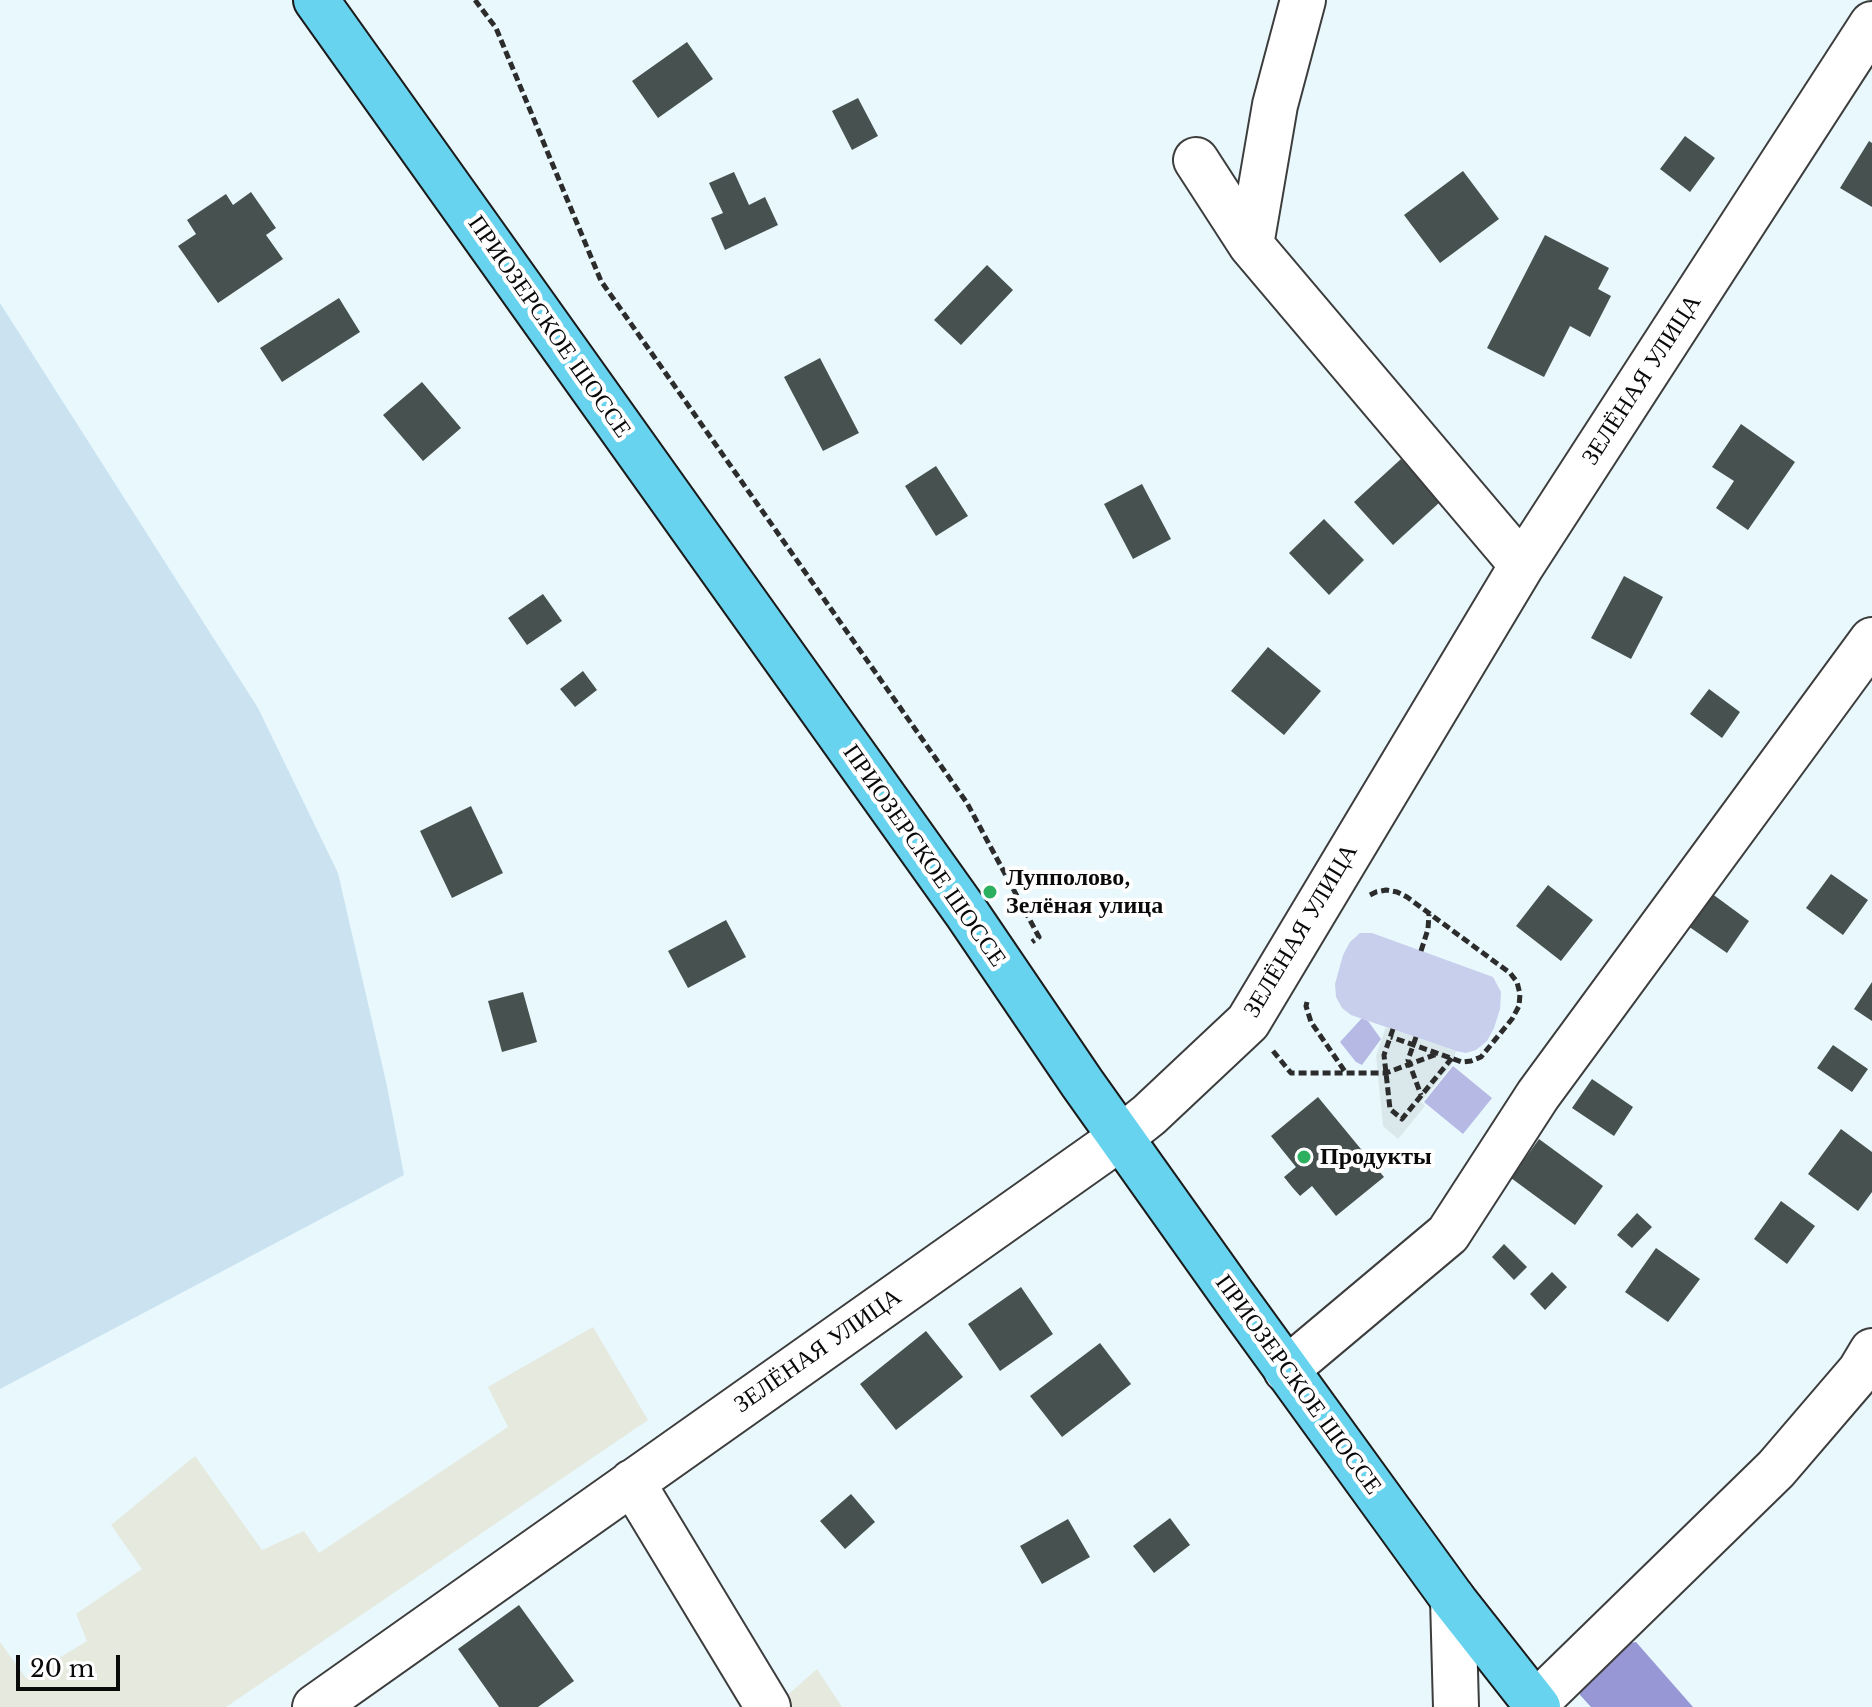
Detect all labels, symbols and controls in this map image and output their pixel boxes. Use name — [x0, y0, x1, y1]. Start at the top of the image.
street label: ПРИОЗЕРСКОЕ ШОССЕ — [461, 210, 637, 444]
street label: ЗЕЛЁНАЯ УЛИЦА — [1576, 289, 1708, 471]
street label: ПРИОЗЕРСКОЕ ШОССЕ — [836, 739, 1012, 973]
street label: ЗЕЛЁНАЯ УЛИЦА — [1238, 839, 1364, 1023]
place label: Лупполово, Зелёная улица — [1006, 864, 1163, 920]
marker: Лупполово, Зелёная улица — [981, 883, 999, 901]
place label: Продукты — [1320, 1143, 1432, 1171]
marker: Продукты — [1295, 1148, 1313, 1166]
street label: ПРИОЗЕРСКОЕ ШОССЕ — [1209, 1270, 1387, 1500]
street label: ЗЕЛЁНАЯ УЛИЦА — [729, 1283, 907, 1419]
scale bar — [20, 1639, 124, 1689]
text: 20 m — [30, 1654, 95, 1683]

